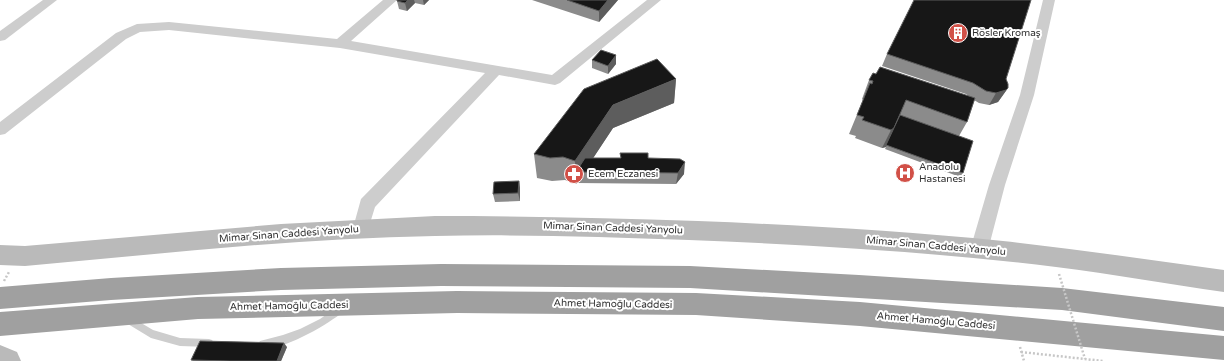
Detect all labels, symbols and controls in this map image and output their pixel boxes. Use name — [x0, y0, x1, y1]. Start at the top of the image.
building icon: Rösler Kromaş — [947, 22, 969, 44]
place label: Rösler Kromaş — [972, 27, 1041, 39]
place label: Anadolu Hastanesi — [919, 161, 965, 185]
hospital icon: Anadolu Hastanesi — [894, 162, 916, 184]
pharmacy icon: Ecem Eczanesi — [563, 163, 585, 185]
place label: Ecem Eczanesi — [588, 168, 658, 180]
street label: Mimar Sinan Caddesi Yanyolu — [543, 220, 683, 236]
street label: Mimar Sinan Caddesi Yanyolu — [219, 223, 359, 245]
street label: Mimar Sinan Caddesi Yanyolu — [866, 234, 1006, 258]
street label: Ahmet Hamoğlu Caddesi — [553, 297, 673, 311]
street label: Ahmet Hamoğlu Caddesi — [229, 299, 349, 313]
street label: Ahmet Hamoğlu Caddesi — [876, 310, 996, 332]

